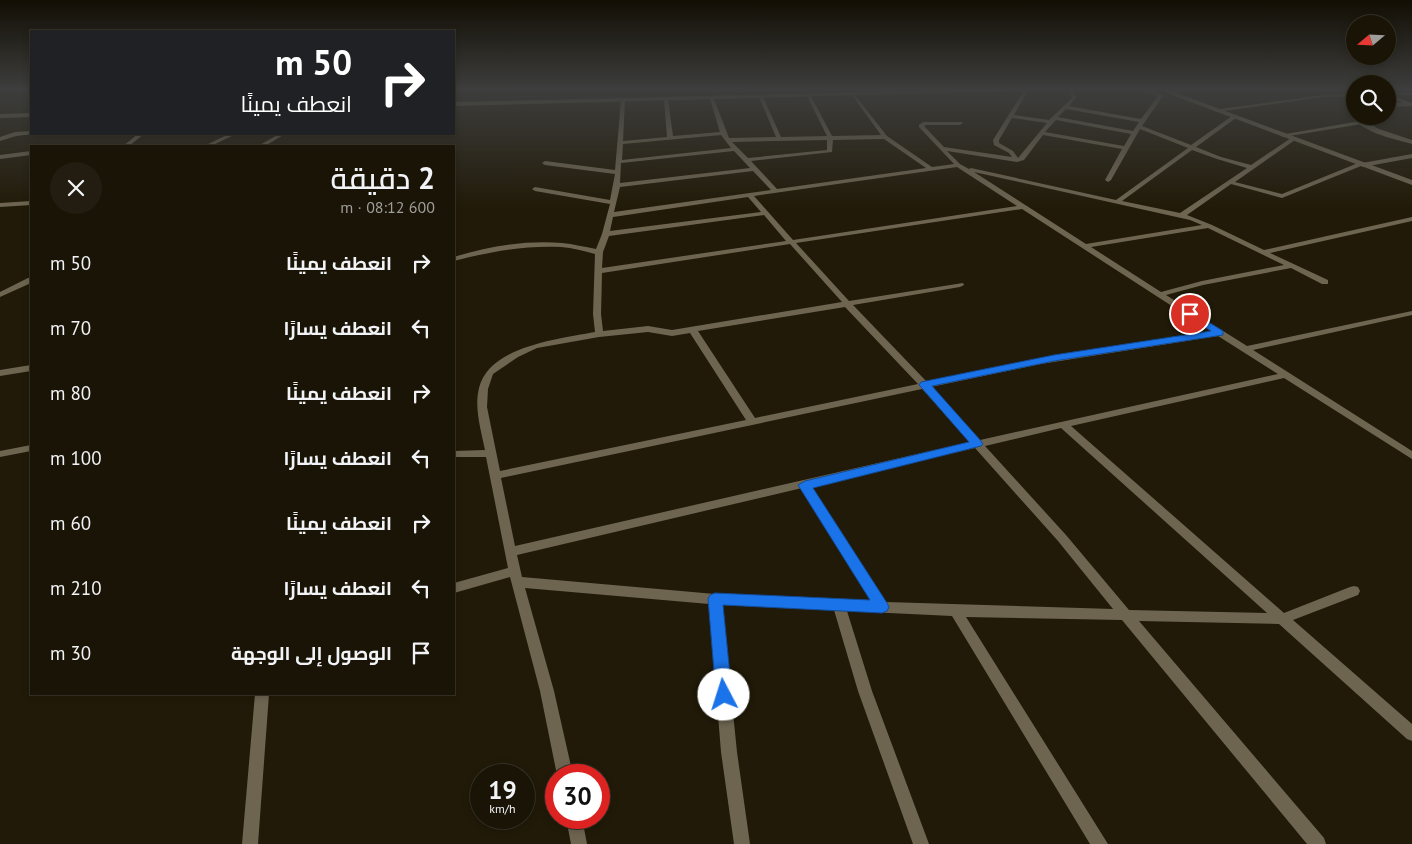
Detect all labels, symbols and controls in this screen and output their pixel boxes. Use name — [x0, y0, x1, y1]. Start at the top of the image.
north arrow — [1346, 15, 1396, 65]
map controls — [1346, 15, 1396, 125]
text: 50 m — [275, 39, 352, 85]
icon: right — [370, 50, 435, 115]
button: search — [1346, 75, 1396, 125]
text: انعطف يمينًا — [241, 90, 352, 118]
text: 2 دقيقة — [331, 158, 435, 197]
button: close — [50, 162, 102, 214]
text: 600 m · 08:12 — [340, 197, 435, 217]
icon: right — [407, 249, 435, 277]
text: 50 m — [50, 251, 91, 275]
text: انعطف يمينًا — [286, 251, 392, 275]
pin — [1169, 293, 1211, 335]
icon: arrive — [1176, 300, 1204, 328]
icon: left — [407, 314, 435, 342]
text: 70 m — [50, 316, 91, 340]
text: انعطف يسارًا — [284, 316, 392, 340]
icon: right — [407, 379, 435, 407]
text: 80 m — [50, 381, 91, 405]
text: انعطف يمينًا — [286, 381, 392, 405]
icon: left — [407, 444, 435, 472]
text: 100 m — [50, 446, 102, 470]
text: انعطف يسارًا — [284, 446, 392, 470]
icon: right — [407, 509, 435, 537]
text: 60 m — [50, 511, 91, 535]
text: انعطف يمينًا — [286, 511, 392, 535]
icon: left — [407, 574, 435, 602]
text: 210 m — [50, 576, 102, 600]
text: انعطف يسارًا — [284, 576, 392, 600]
icon: arrive — [407, 639, 435, 667]
text: 30 m — [50, 641, 91, 665]
text: الوصول إلى الوجهة — [231, 641, 392, 665]
position arrow — [697, 668, 749, 720]
speed limit sign: 30 — [545, 764, 610, 829]
text: 19 — [488, 774, 517, 806]
text: km/h — [489, 801, 516, 816]

